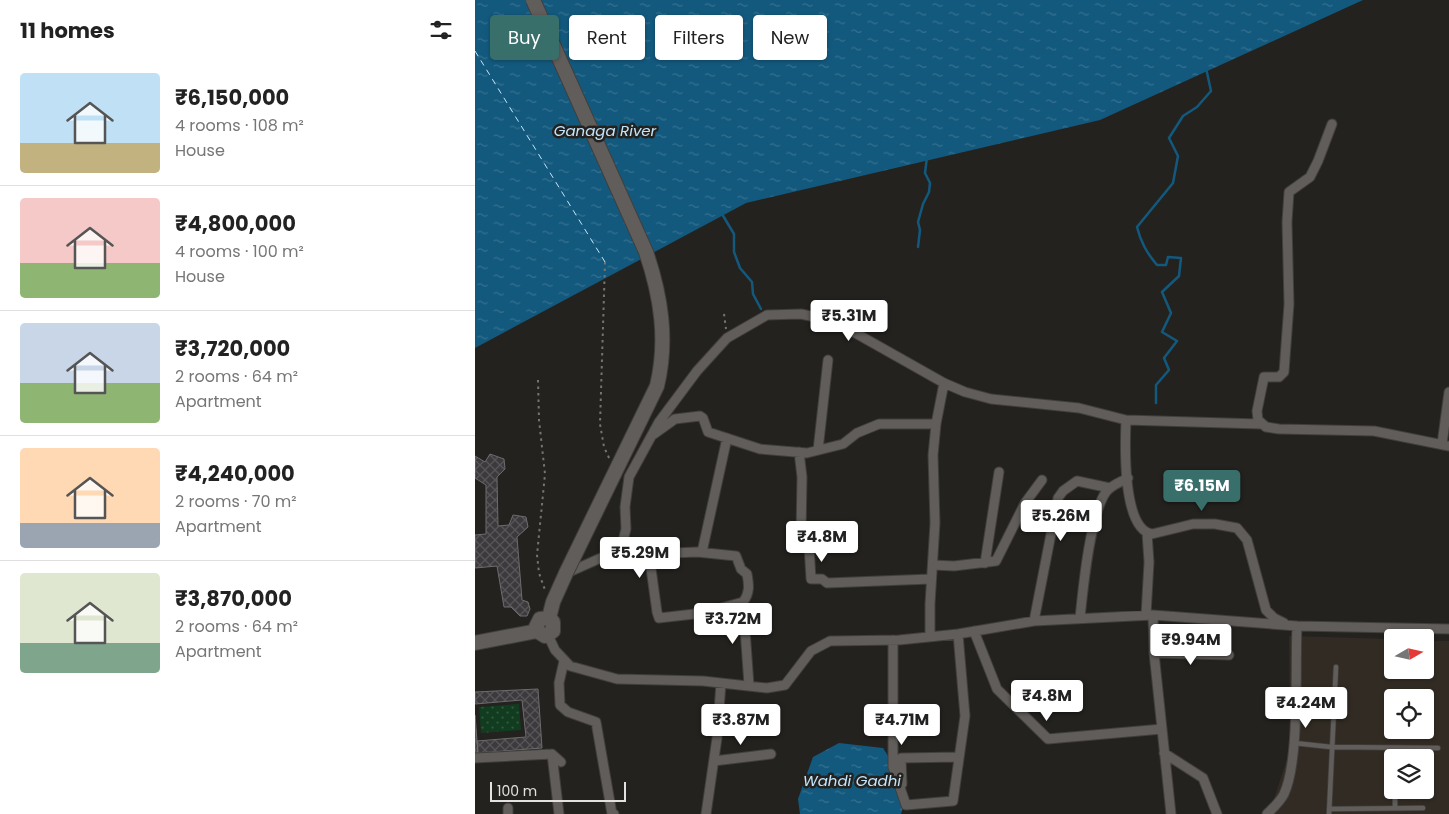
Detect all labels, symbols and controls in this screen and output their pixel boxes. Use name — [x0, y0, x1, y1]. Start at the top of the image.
chip: Buy — [490, 15, 559, 60]
chip: Rent — [569, 15, 645, 60]
chip: Filters — [655, 15, 743, 60]
chip: New — [753, 15, 827, 60]
text: 11 homes — [20, 16, 115, 45]
icon: filters — [427, 16, 455, 44]
text: ₹6,150,000 — [175, 83, 289, 112]
icon: home — [60, 93, 120, 153]
text: 4 rooms · 108 m² — [175, 114, 304, 137]
water label: Ganaga River — [554, 120, 657, 141]
text: House — [175, 139, 225, 162]
text: ₹4,800,000 — [175, 209, 296, 238]
icon: home — [60, 218, 120, 278]
text: 4 rooms · 100 m² — [175, 240, 304, 263]
text: House — [175, 265, 225, 288]
pin: ₹5.31M — [808, 300, 890, 342]
text: ₹5.31M — [822, 304, 876, 327]
text: ₹3,720,000 — [175, 334, 290, 363]
icon: home — [60, 343, 120, 403]
text: 2 rooms · 64 m² — [175, 365, 298, 388]
text: Apartment — [175, 390, 262, 413]
text: ₹4,240,000 — [175, 459, 295, 488]
icon: home — [60, 468, 120, 528]
pin: ₹6.15M — [1161, 470, 1243, 512]
text: ₹6.15M — [1174, 474, 1230, 497]
text: 2 rooms · 70 m² — [175, 490, 297, 513]
pin: ₹5.26M — [1020, 500, 1102, 542]
text: ₹5.26M — [1032, 504, 1090, 527]
text: Apartment — [175, 515, 262, 538]
pin: ₹4.8M — [787, 520, 857, 563]
text: ₹4.8M — [797, 525, 847, 548]
pin: ₹5.29M — [599, 536, 681, 579]
text: ₹5.29M — [611, 541, 669, 564]
text: ₹3,870,000 — [175, 584, 292, 613]
icon: home — [60, 593, 120, 653]
pin: ₹3.72M — [692, 602, 774, 645]
text: ₹3.72M — [705, 607, 761, 630]
text: 2 rooms · 64 m² — [175, 615, 298, 638]
pin: ₹9.94M — [1150, 624, 1232, 666]
text: ₹9.94M — [1161, 628, 1221, 651]
north arrow — [1384, 629, 1434, 679]
map controls — [1384, 629, 1434, 799]
text: Apartment — [175, 640, 262, 663]
pin: ₹4.8M — [1012, 680, 1082, 722]
text: ₹4.8M — [1022, 684, 1072, 707]
pin: ₹4.24M — [1265, 686, 1347, 729]
button: locate — [1384, 689, 1434, 739]
text: ₹4.24M — [1276, 691, 1336, 714]
pin: ₹3.87M — [700, 704, 782, 746]
pin: ₹4.71M — [861, 704, 943, 746]
text: ₹3.87M — [712, 708, 770, 731]
text: ₹4.71M — [875, 708, 929, 731]
button: layers — [1384, 749, 1434, 799]
water label: Wahdi Gadhi — [803, 770, 901, 791]
scale bar — [490, 779, 626, 802]
text: 100 m — [497, 781, 537, 801]

